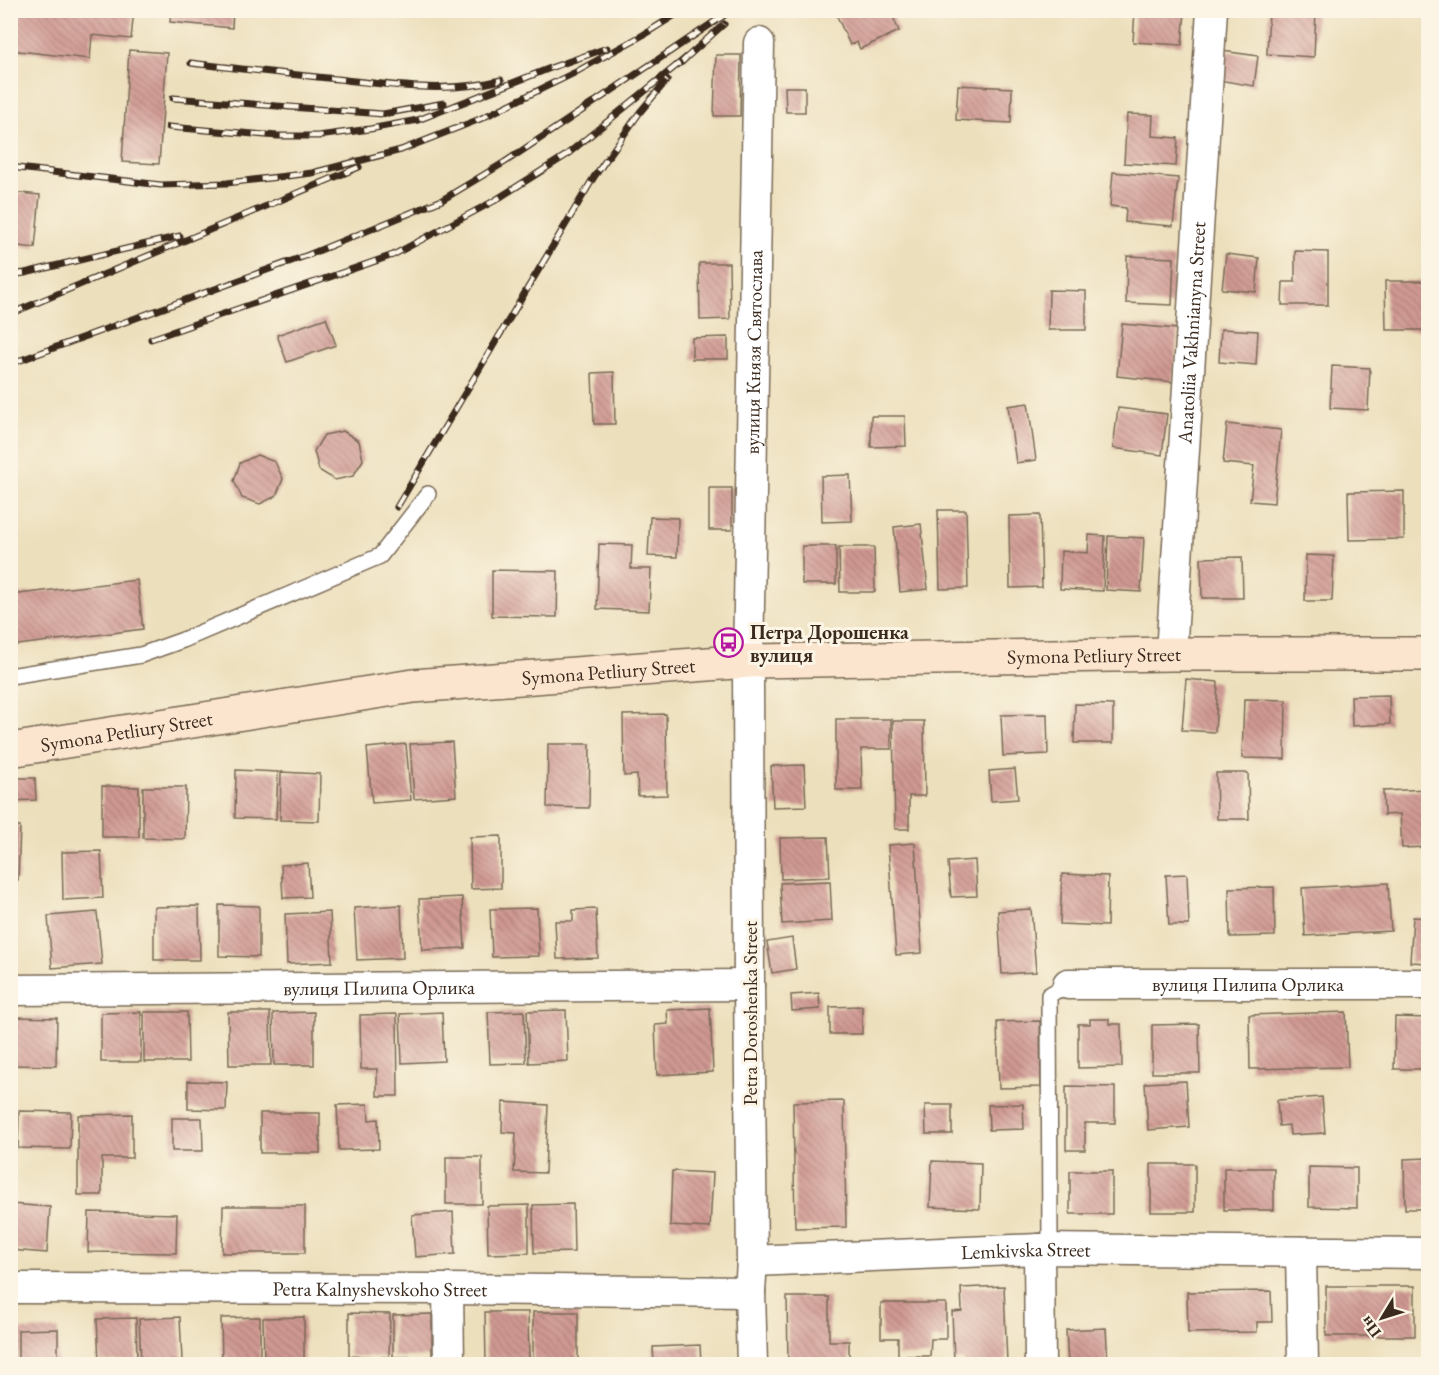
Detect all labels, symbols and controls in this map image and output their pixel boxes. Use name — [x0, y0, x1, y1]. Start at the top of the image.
street label: Anatoliia Vakhnianyna Street — [1171, 220, 1212, 446]
street label: вулиця Князя Святослава — [739, 250, 768, 455]
place label: Петра Дорошенка вулиця — [750, 619, 909, 668]
bus stop icon: Петра Дорошенка вулиця — [713, 627, 745, 659]
street label: Symona Petliury Street — [1007, 641, 1182, 670]
street label: Symona Petliury Street — [521, 652, 697, 691]
street label: Symona Petliury Street — [39, 705, 215, 758]
street label: Petra Doroshenka Street — [737, 920, 763, 1105]
street label: вулиця Пилипа Орлика — [1152, 971, 1344, 997]
street label: вулиця Пилипа Орлика — [283, 974, 475, 1001]
street label: Lemkivska Street — [960, 1236, 1092, 1265]
street label: Petra Kalnyshevskoho Street — [273, 1276, 488, 1302]
north arrow — [1352, 1288, 1412, 1348]
text: Пн — [1356, 1312, 1386, 1342]

